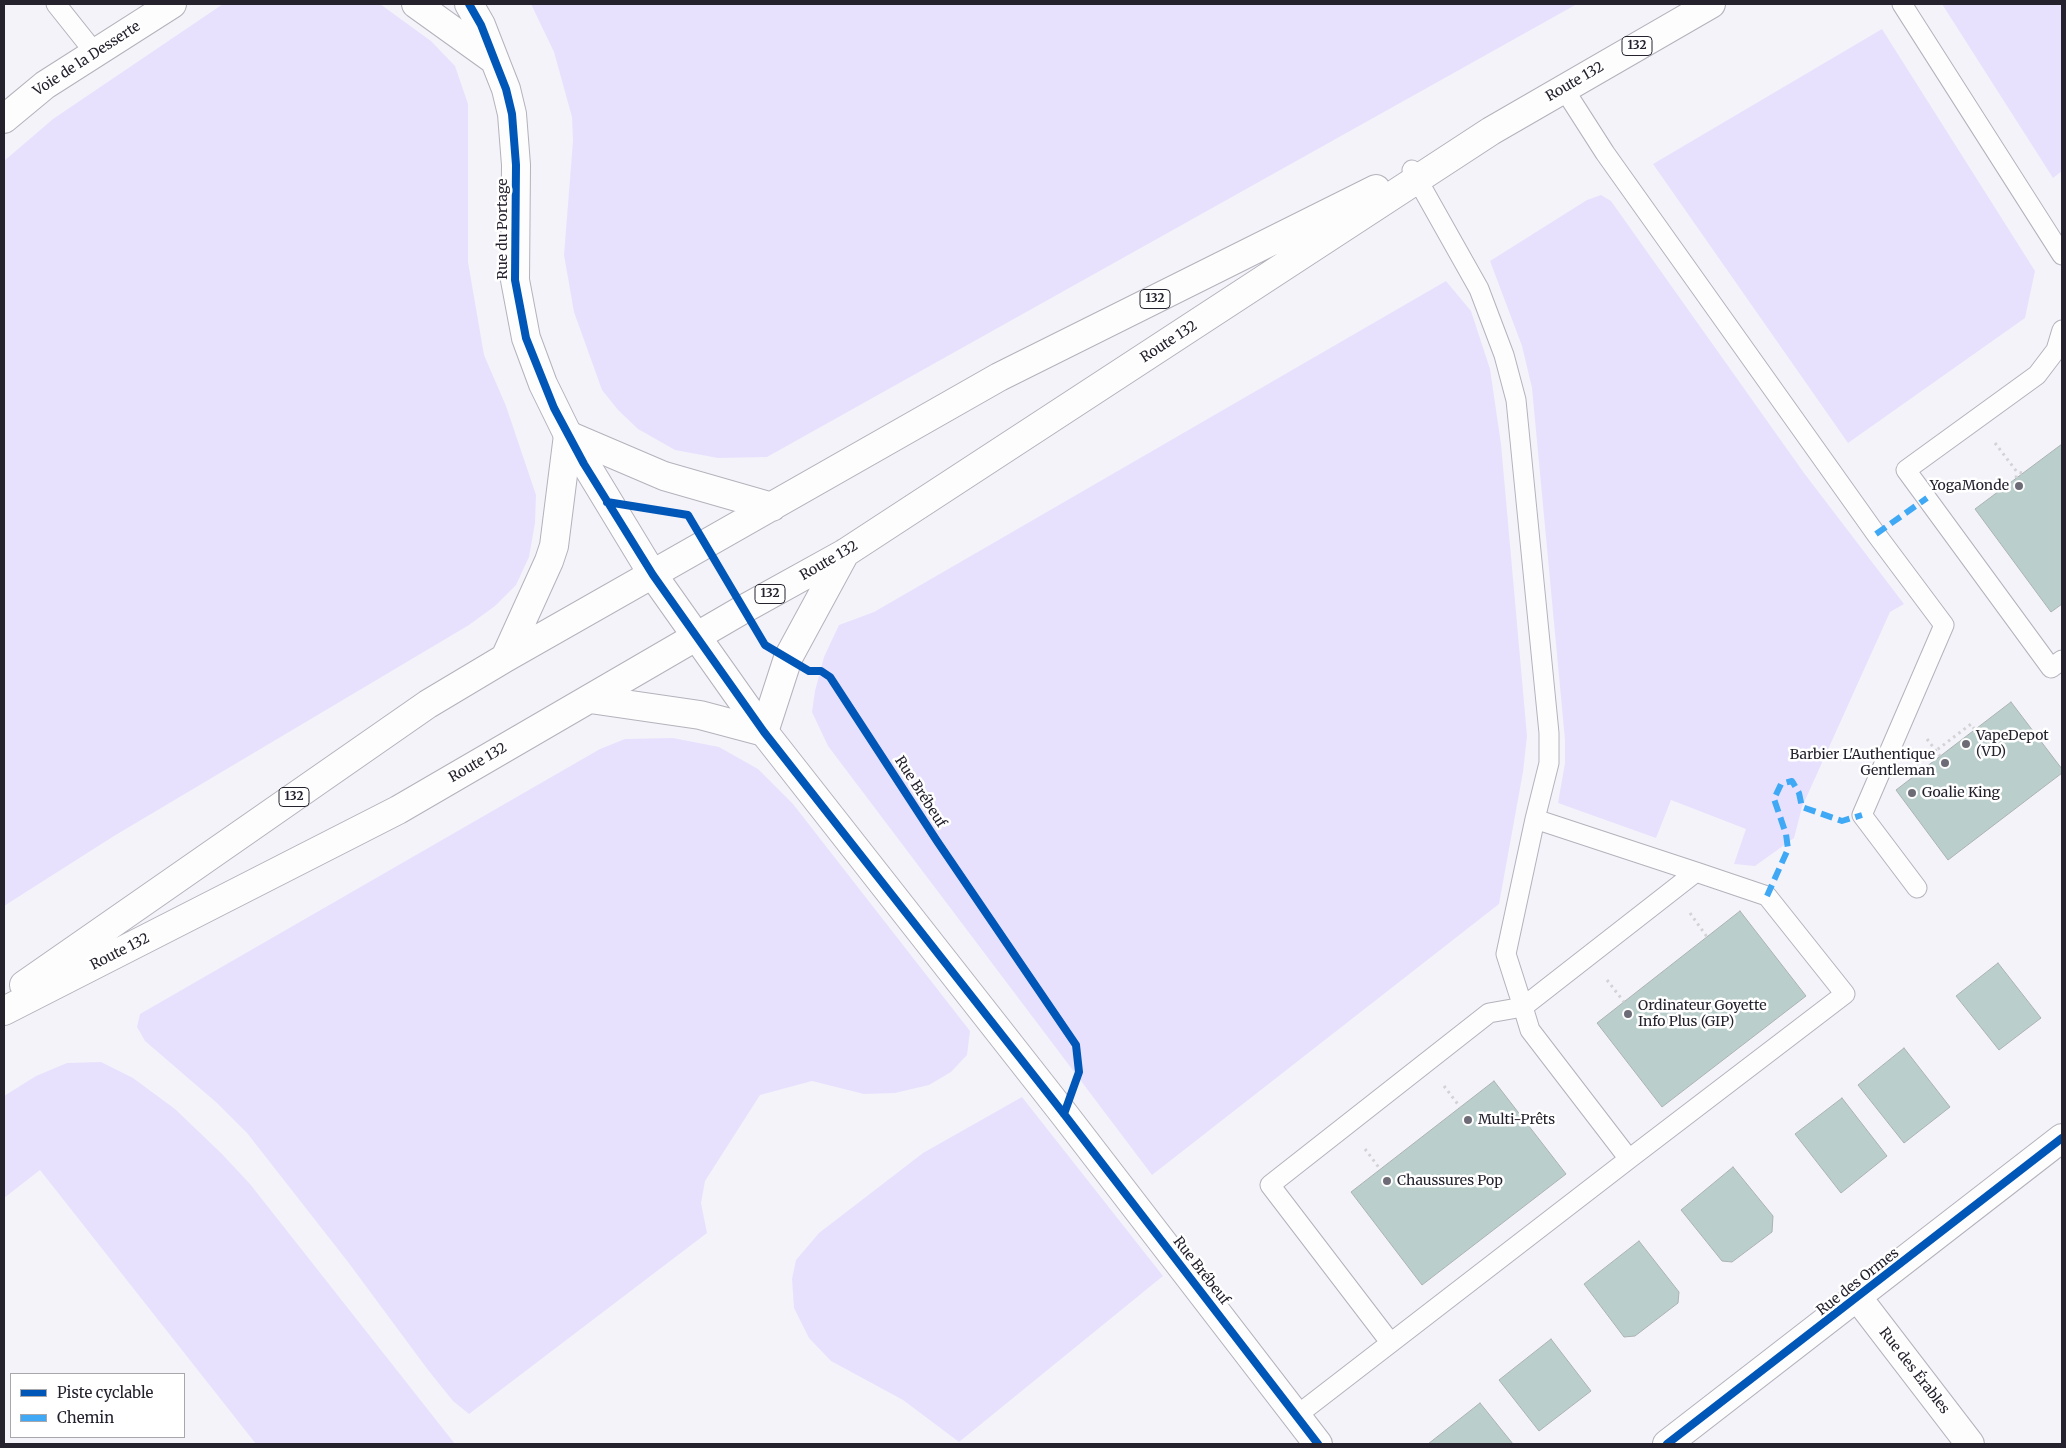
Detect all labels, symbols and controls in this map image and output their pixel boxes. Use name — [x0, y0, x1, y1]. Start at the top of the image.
street label: Voie de la Desserte — [30, 18, 144, 100]
road number: 132 — [1622, 36, 1652, 56]
street label: Route 132 — [1543, 59, 1607, 105]
street label: Rue du Portage — [495, 178, 511, 280]
road number: 132 — [1140, 290, 1170, 308]
street label: Route 132 — [1138, 318, 1200, 366]
place label: YogaMonde — [1930, 478, 2009, 494]
marker: YogaMonde — [2013, 480, 2025, 492]
street label: Route 132 — [797, 538, 861, 584]
road number: 132 — [755, 584, 785, 604]
place label: VapeDepot (VD) — [1976, 728, 2049, 760]
marker: VapeDepot (VD) — [1960, 738, 1972, 750]
street label: Route 132 — [446, 740, 510, 786]
place label: Barbier L'Authentique Gentleman — [1790, 747, 1935, 780]
street label: Rue Brébeuf — [891, 753, 949, 831]
marker: Barbier L'Authentique Gentleman — [1939, 757, 1951, 769]
place label: Goalie King — [1922, 785, 2000, 801]
marker: Goalie King — [1906, 787, 1918, 799]
road number: 132 — [279, 788, 309, 806]
street label: Route 132 — [88, 930, 152, 974]
place label: Ordinateur Goyette Info Plus (GIP) — [1638, 998, 1766, 1030]
marker: Ordinateur Goyette Info Plus (GIP) — [1622, 1008, 1634, 1020]
place label: Multi-Prêts — [1478, 1112, 1555, 1128]
marker: Multi-Prêts — [1462, 1114, 1474, 1126]
place label: Chaussures Pop — [1397, 1173, 1503, 1189]
marker: Chaussures Pop — [1381, 1175, 1393, 1187]
street label: Rue Brébeuf — [1169, 1234, 1233, 1308]
street label: Rue des Ormes — [1814, 1245, 1902, 1319]
street label: Rue des Érables — [1875, 1325, 1953, 1417]
legend — [10, 1373, 185, 1438]
text: Piste cyclable — [57, 1383, 153, 1402]
text: Chemin — [57, 1408, 114, 1427]

